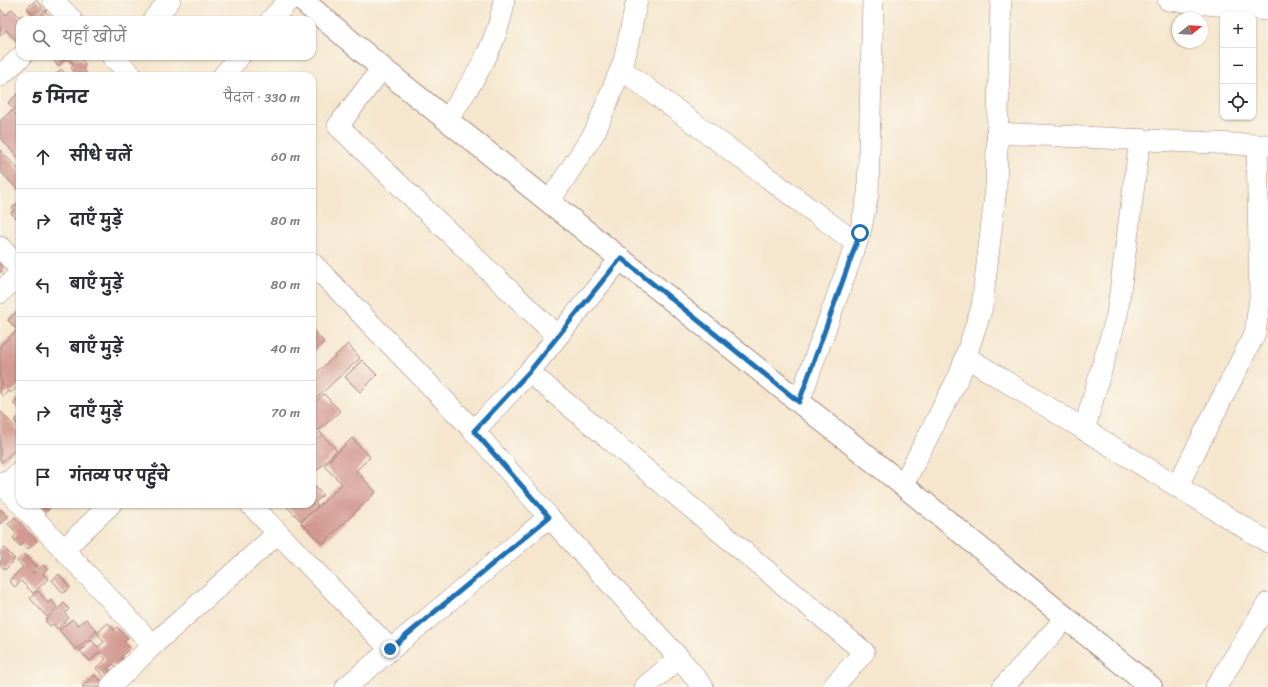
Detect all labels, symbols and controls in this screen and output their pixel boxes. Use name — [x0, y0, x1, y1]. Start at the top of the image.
north arrow — [1172, 12, 1208, 48]
map controls — [1220, 12, 1256, 120]
button: + — [1220, 12, 1256, 48]
search box — [16, 16, 316, 60]
text: यहाँ खोजें — [62, 24, 127, 50]
icon: search — [30, 27, 52, 49]
button: − — [1220, 48, 1256, 84]
text: 5 मिनट — [32, 82, 88, 112]
button: locate — [1220, 84, 1256, 120]
text: पैदल · 330 m — [224, 86, 300, 109]
text: सीधे चलें — [70, 143, 131, 169]
text: 60 m — [271, 145, 300, 168]
icon: ahead — [32, 146, 54, 168]
text: दाएँ मुड़ें — [70, 207, 122, 233]
text: 80 m — [271, 209, 300, 232]
icon: right — [32, 210, 54, 232]
route start — [851, 224, 869, 242]
text: बाएँ मुड़ें — [70, 271, 123, 297]
text: 80 m — [271, 273, 300, 296]
icon: left — [32, 274, 54, 296]
text: बाएँ मुड़ें — [70, 335, 123, 361]
text: 40 m — [270, 337, 300, 360]
icon: left — [32, 338, 54, 360]
text: दाएँ मुड़ें — [70, 399, 122, 425]
text: 70 m — [271, 401, 300, 424]
icon: right — [32, 402, 54, 424]
text: गंतव्य पर पहुँचे — [70, 463, 169, 489]
icon: arrive — [32, 466, 54, 488]
route end — [381, 640, 399, 658]

